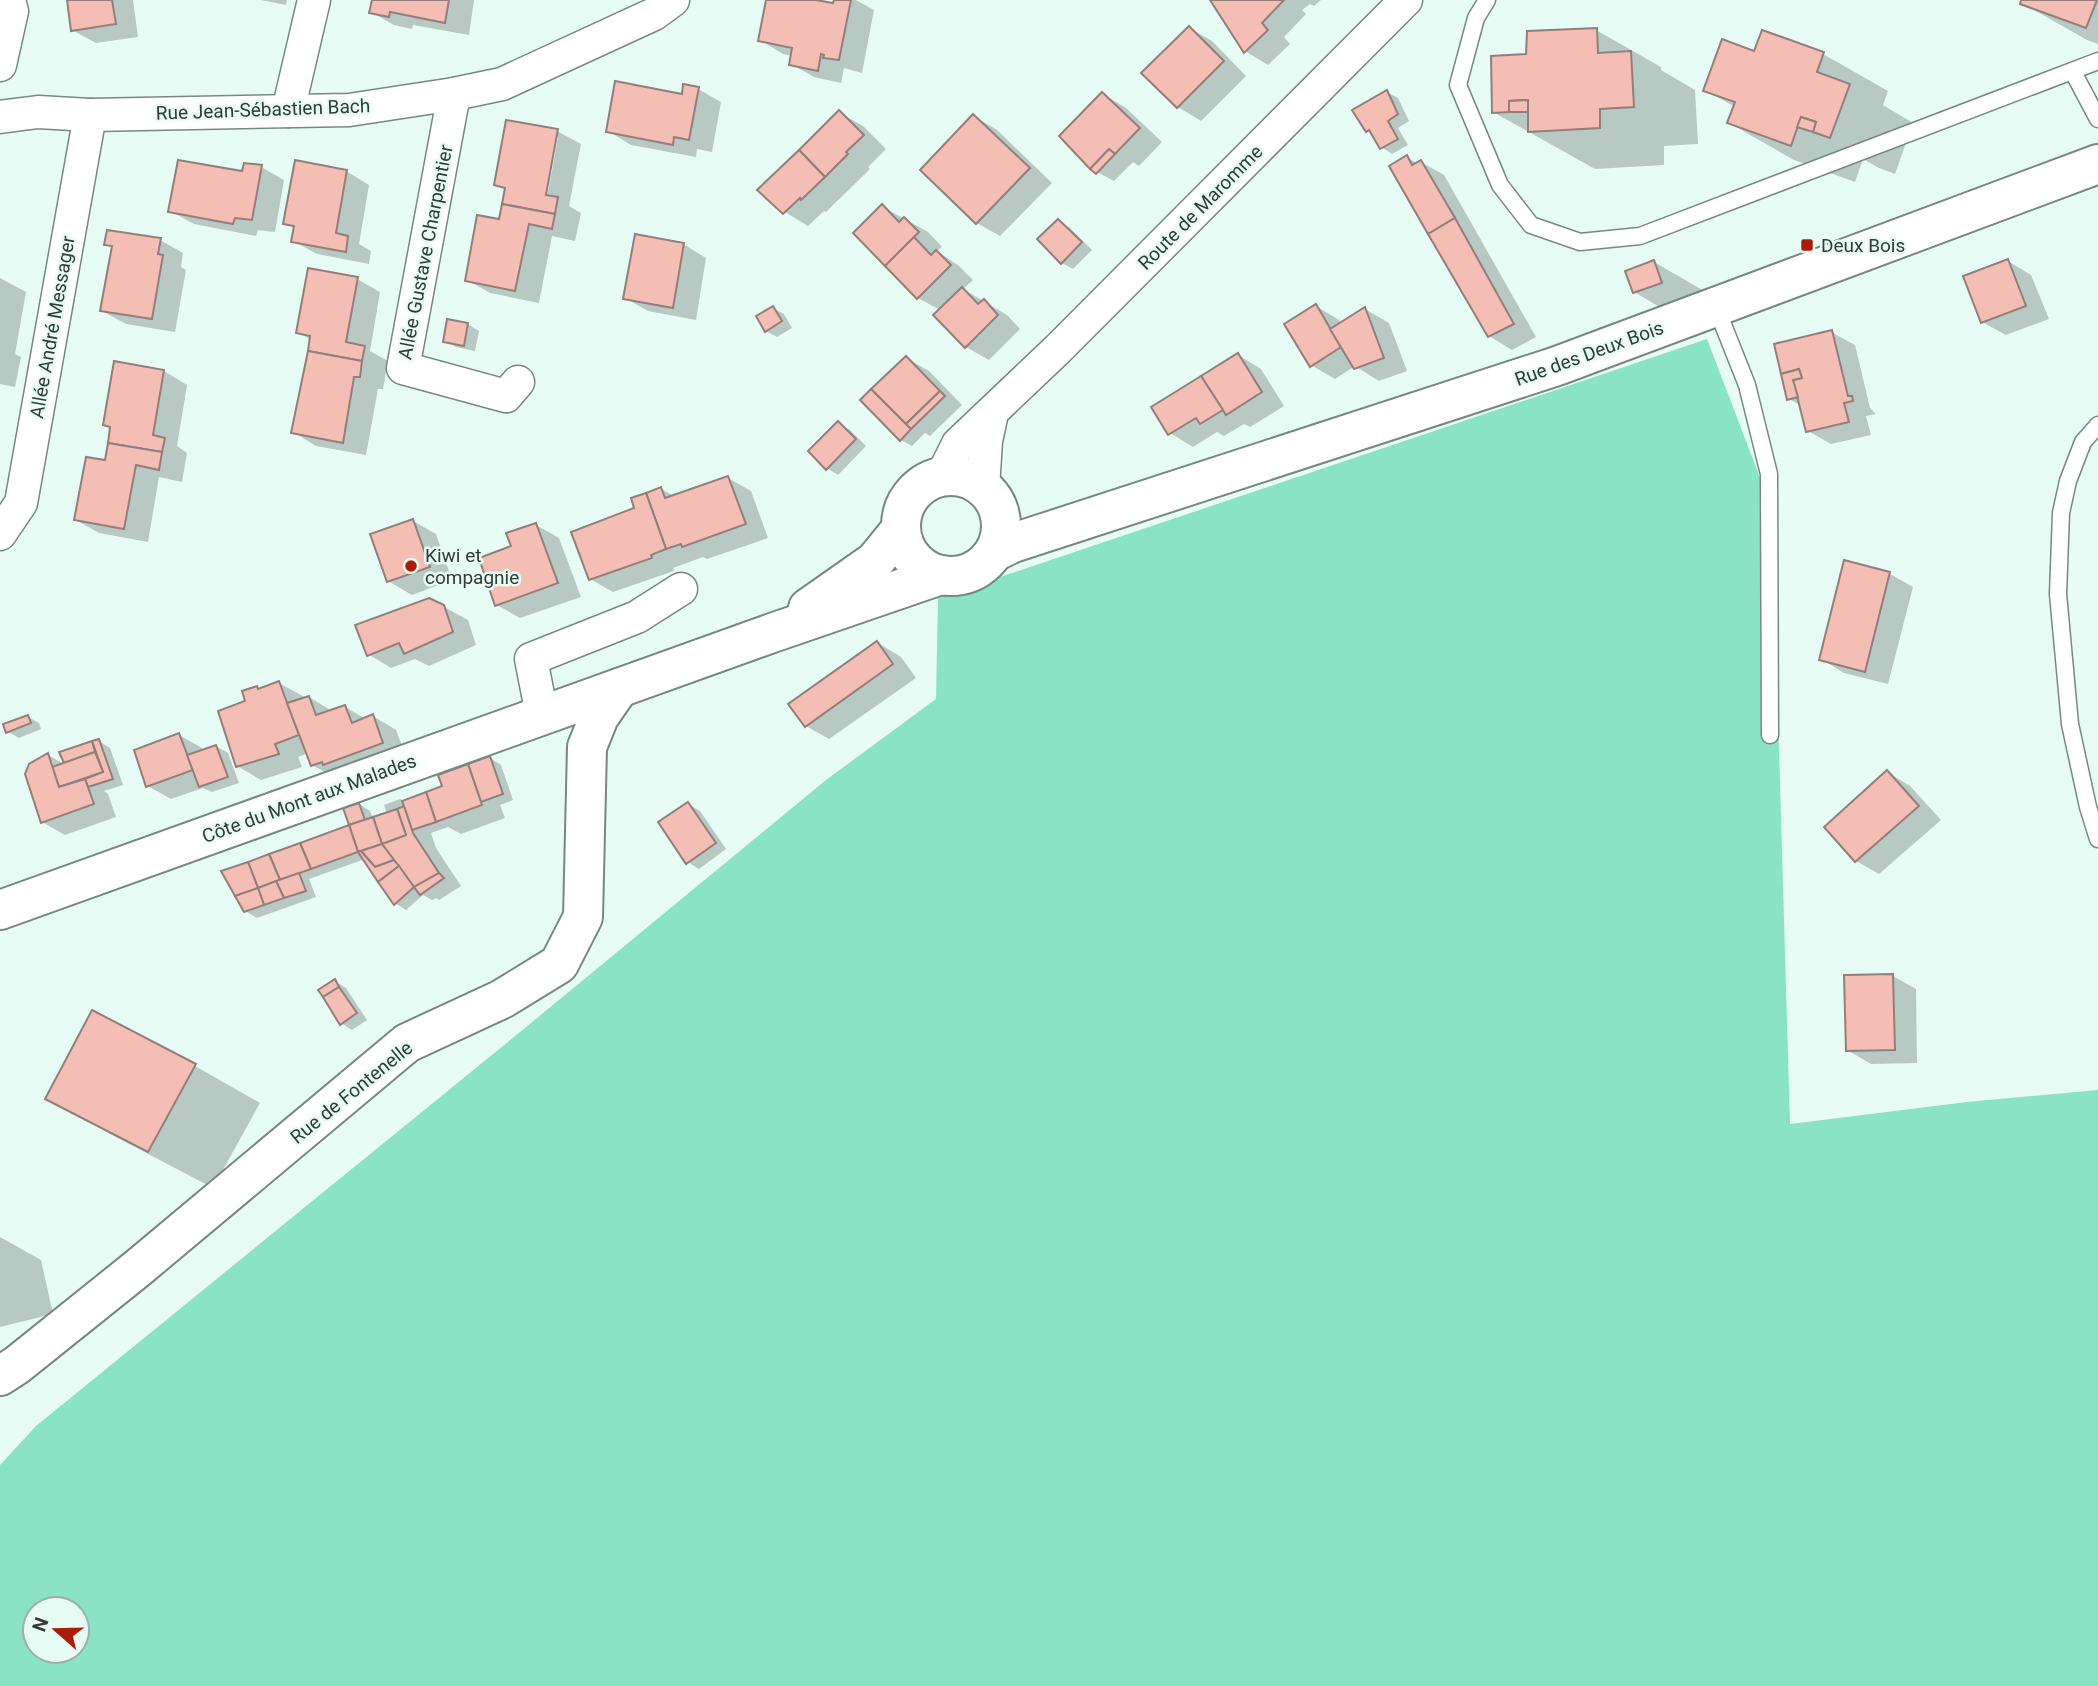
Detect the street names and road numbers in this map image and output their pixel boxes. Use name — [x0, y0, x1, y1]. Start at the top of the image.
street label: Rue Jean-Sébastien Bach — [155, 94, 371, 125]
street label: Route de Maromme — [1133, 140, 1268, 275]
street label: Allée Gustave Charpentier — [393, 142, 458, 361]
street label: Allée André Messager — [25, 233, 80, 420]
street label: Rue des Deux Bois — [1512, 316, 1667, 391]
street label: Côte du Mont aux Malades — [199, 749, 419, 848]
street label: Rue de Fontenelle — [286, 1036, 417, 1149]

